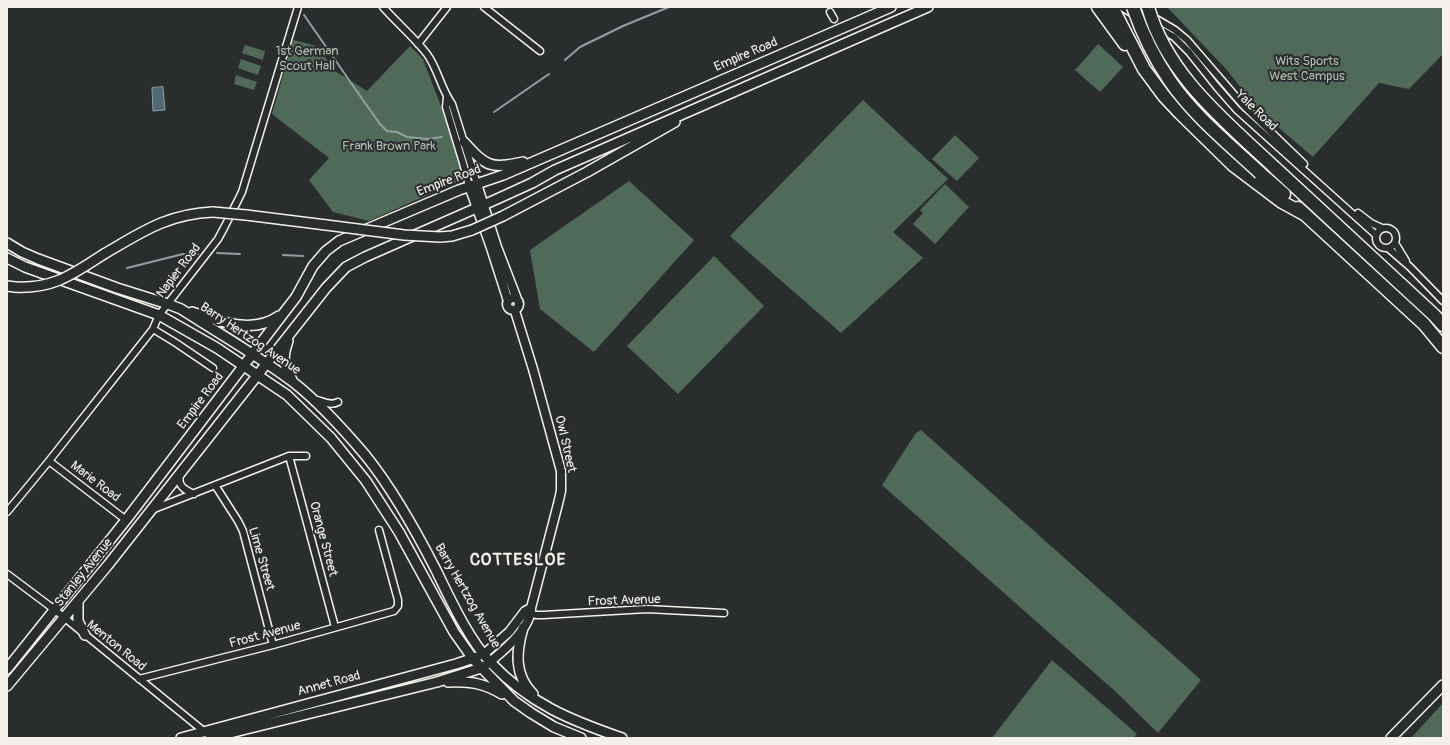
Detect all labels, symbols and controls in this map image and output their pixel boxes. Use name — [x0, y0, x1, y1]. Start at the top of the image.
street label: Empire Road — [712, 35, 780, 75]
park label: 1st German Scout Hall — [275, 44, 339, 75]
park label: Wits Sports West Campus — [1269, 54, 1345, 85]
street label: Yale Road — [1232, 87, 1280, 135]
park label: Frank Brown Park — [342, 139, 436, 155]
street label: Empire Road — [415, 162, 483, 200]
street label: Napier Road — [153, 241, 205, 301]
street label: Barry Hertzog Avenue — [197, 300, 303, 378]
street label: Empire Road — [175, 369, 227, 433]
street label: Owl Street — [551, 414, 579, 474]
street label: Marie Road — [67, 458, 123, 506]
street label: Orange Street — [306, 500, 340, 578]
street label: Lime Street — [244, 525, 278, 593]
street label: Stanley Avenue — [52, 536, 116, 610]
street label: Barry Hertzog Avenue — [431, 541, 503, 651]
district label: COTTESLOE — [470, 551, 566, 571]
street label: Frost Avenue — [587, 592, 661, 610]
street label: Menton Road — [83, 617, 149, 675]
street label: Frost Avenue — [228, 618, 302, 652]
street label: Annet Road — [296, 668, 362, 700]

